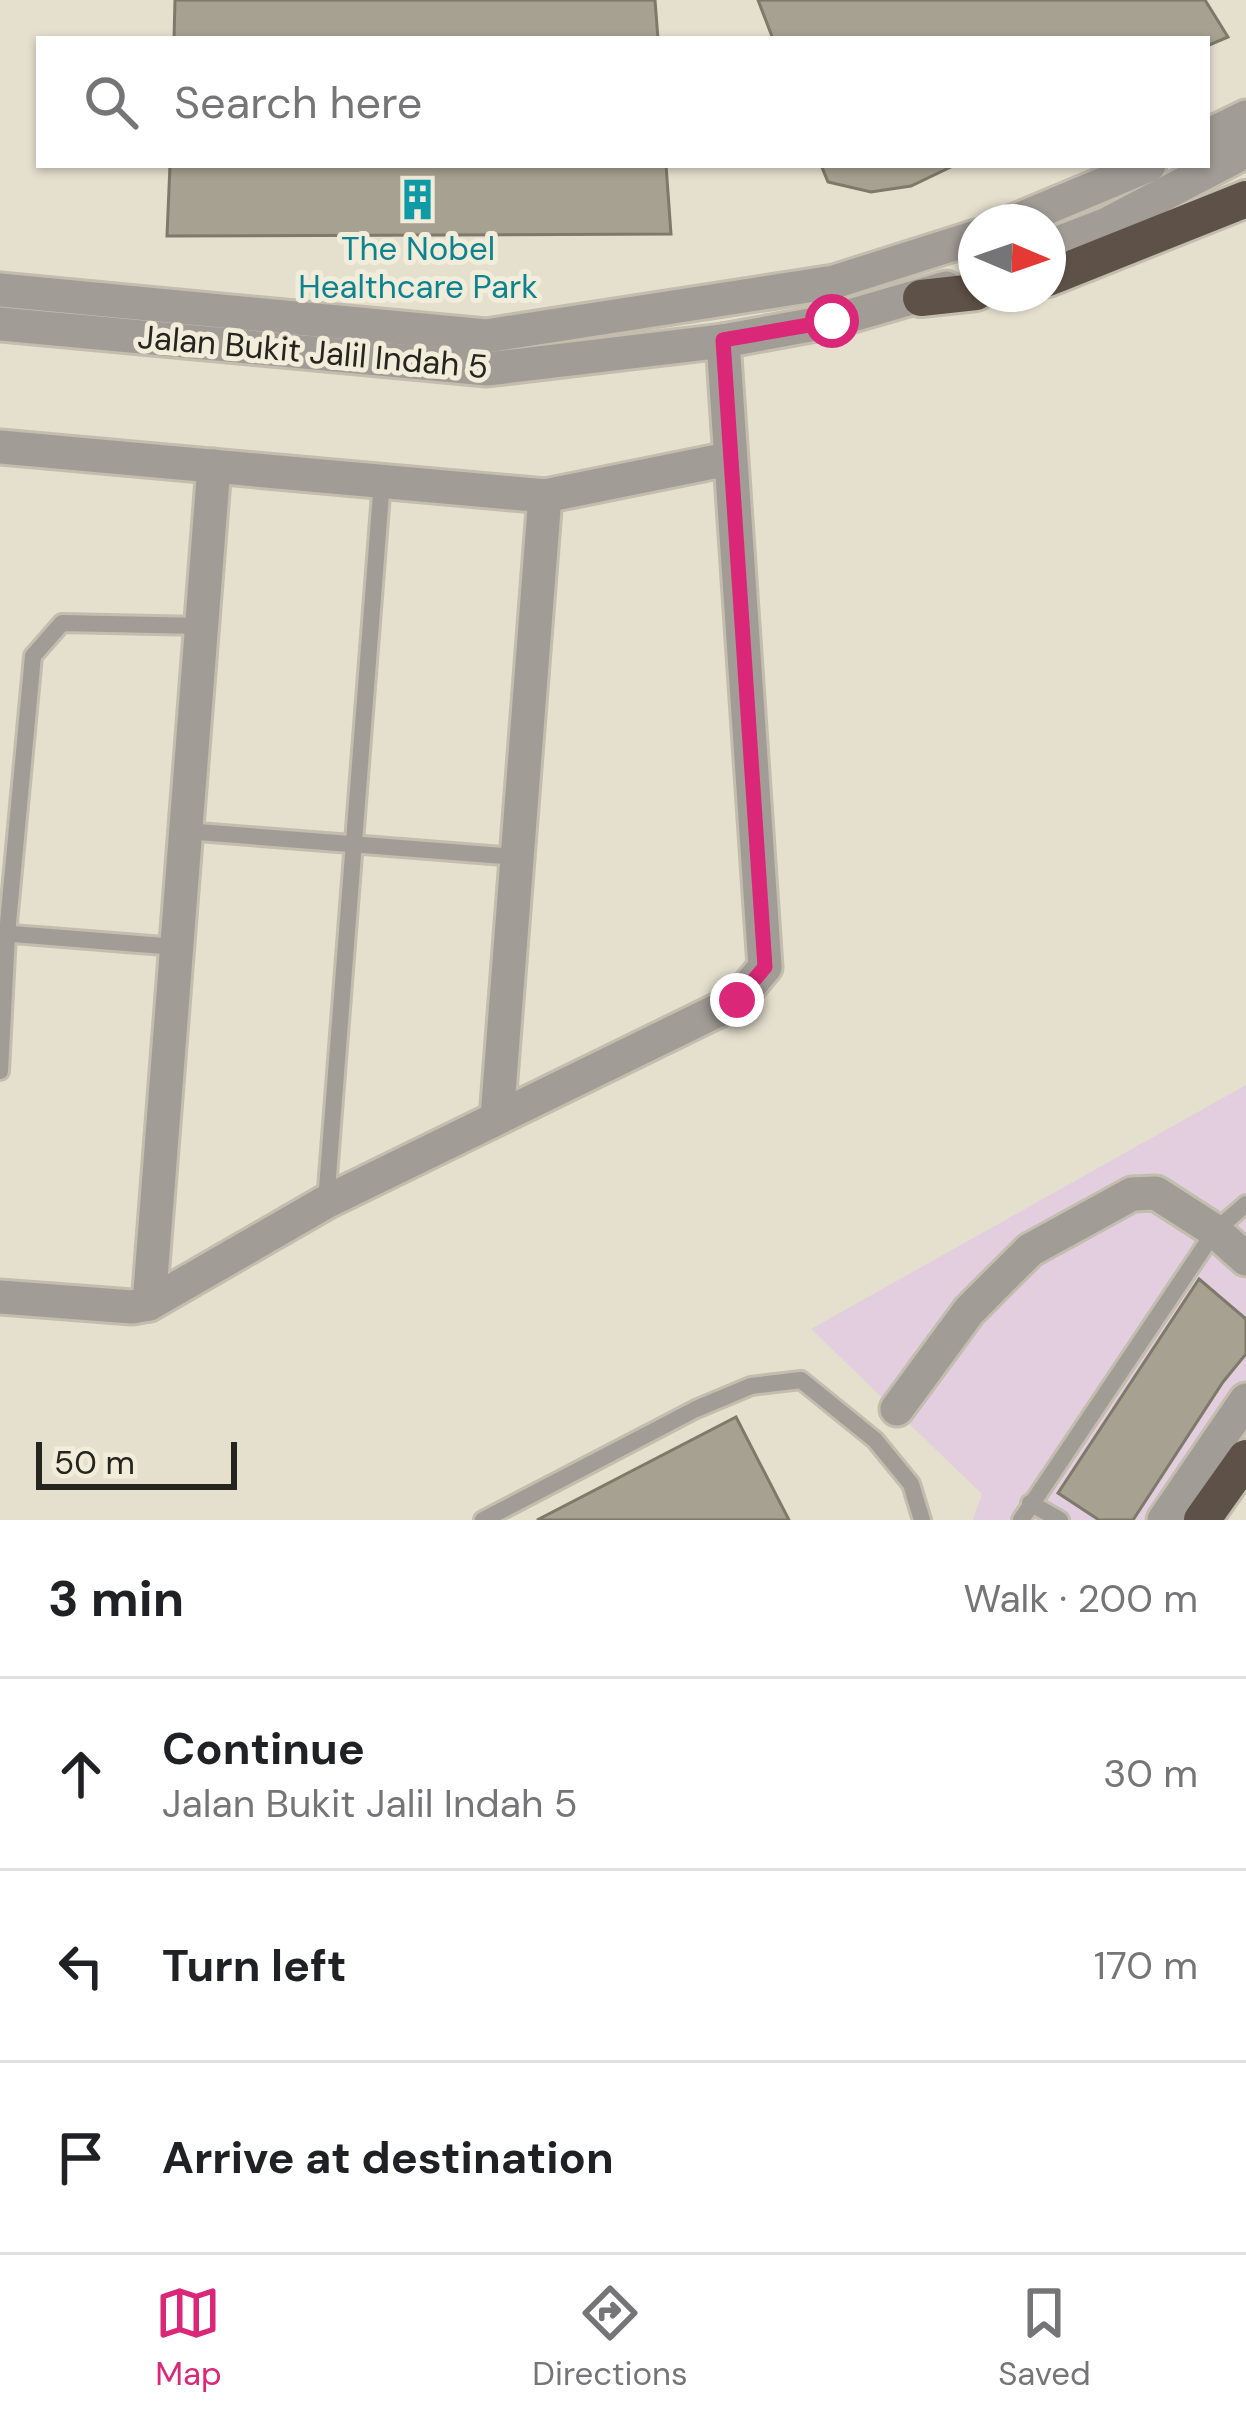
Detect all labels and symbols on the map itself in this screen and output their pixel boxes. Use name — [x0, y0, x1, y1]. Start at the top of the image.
building icon: The Nobel Healthcare Park — [395, 177, 441, 223]
north arrow — [958, 204, 1066, 312]
place label: The Nobel Healthcare Park — [298, 227, 538, 308]
route start — [805, 294, 859, 348]
street label: Jalan Bukit Jalil Indah 5 — [136, 315, 490, 388]
route end — [710, 973, 764, 1027]
scale bar — [36, 1436, 237, 1489]

